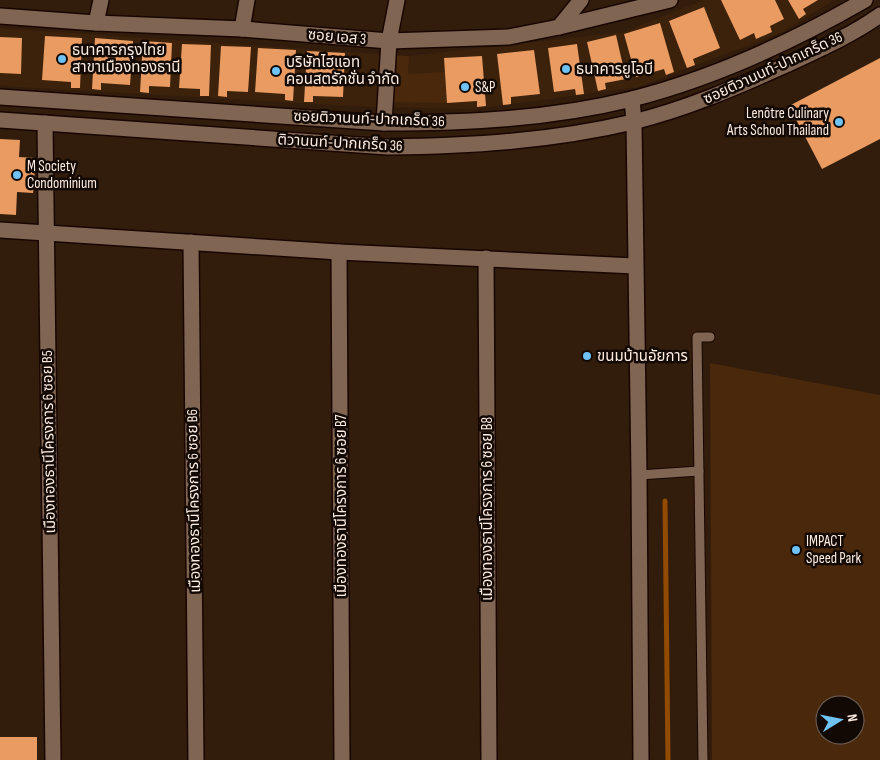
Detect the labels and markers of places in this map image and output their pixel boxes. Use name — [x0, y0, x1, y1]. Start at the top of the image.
place label: ธนาคารกรุงไทย สาขาเมืองทองธานี — [72, 41, 181, 77]
marker: ธนาคารกรุงไทย สาขาเมืองทองธานี — [56, 53, 68, 65]
place label: บริษัทไฮแอท คอนสตรักชั่น จำกัด — [286, 53, 400, 89]
place label: ธนาคารยูโอบี — [576, 60, 653, 79]
marker: ธนาคารยูโอบี — [560, 63, 572, 75]
marker: บริษัทไฮแอท คอนสตรักชั่น จำกัด — [270, 65, 282, 77]
place label: S&P — [475, 78, 495, 97]
marker: S&P — [459, 81, 471, 93]
place label: Lenôtre Culinary Arts School Thailand — [726, 104, 829, 140]
marker: Lenôtre Culinary Arts School Thailand — [833, 116, 845, 128]
place label: M Society Condominium — [27, 157, 97, 193]
marker: M Society Condominium — [11, 169, 23, 181]
place label: ขนมบ้านอัยการ — [597, 347, 688, 366]
marker: ขนมบ้านอัยการ — [581, 350, 593, 362]
place label: IMPACT Speed Park — [806, 532, 862, 568]
marker: IMPACT Speed Park — [790, 544, 802, 556]

